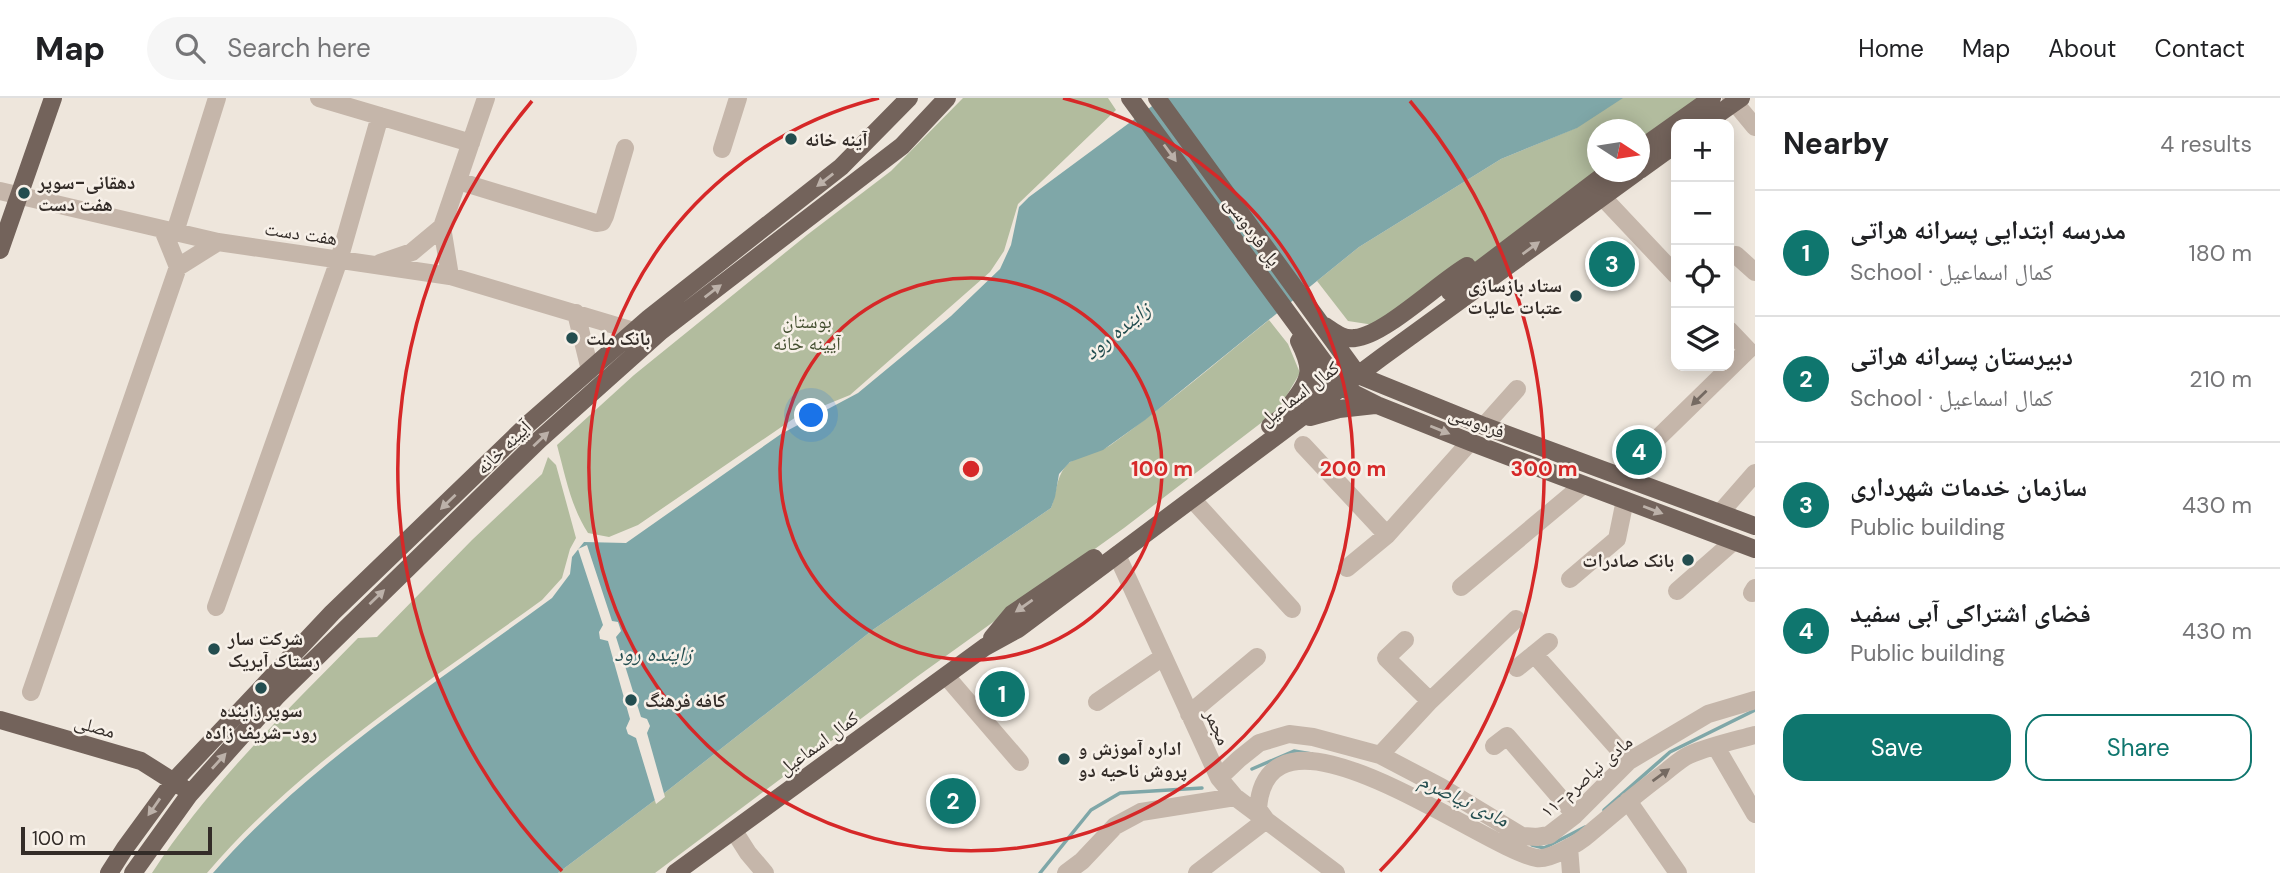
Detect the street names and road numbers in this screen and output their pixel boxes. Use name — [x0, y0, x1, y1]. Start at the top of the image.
street label: پل فردوسی — [1219, 191, 1286, 271]
street label: هفت دست — [263, 216, 339, 251]
street label: کمال اسماعیل — [1254, 355, 1345, 432]
street label: فردوسی — [1445, 400, 1508, 445]
street label: آیینه خانه — [470, 414, 537, 480]
street label: مجمر — [1198, 704, 1236, 749]
street label: کمال اسماعیل — [773, 706, 864, 781]
street label: مصلی — [72, 709, 118, 744]
street label: ۱۱-مادی نیاصرم — [1535, 729, 1638, 824]

